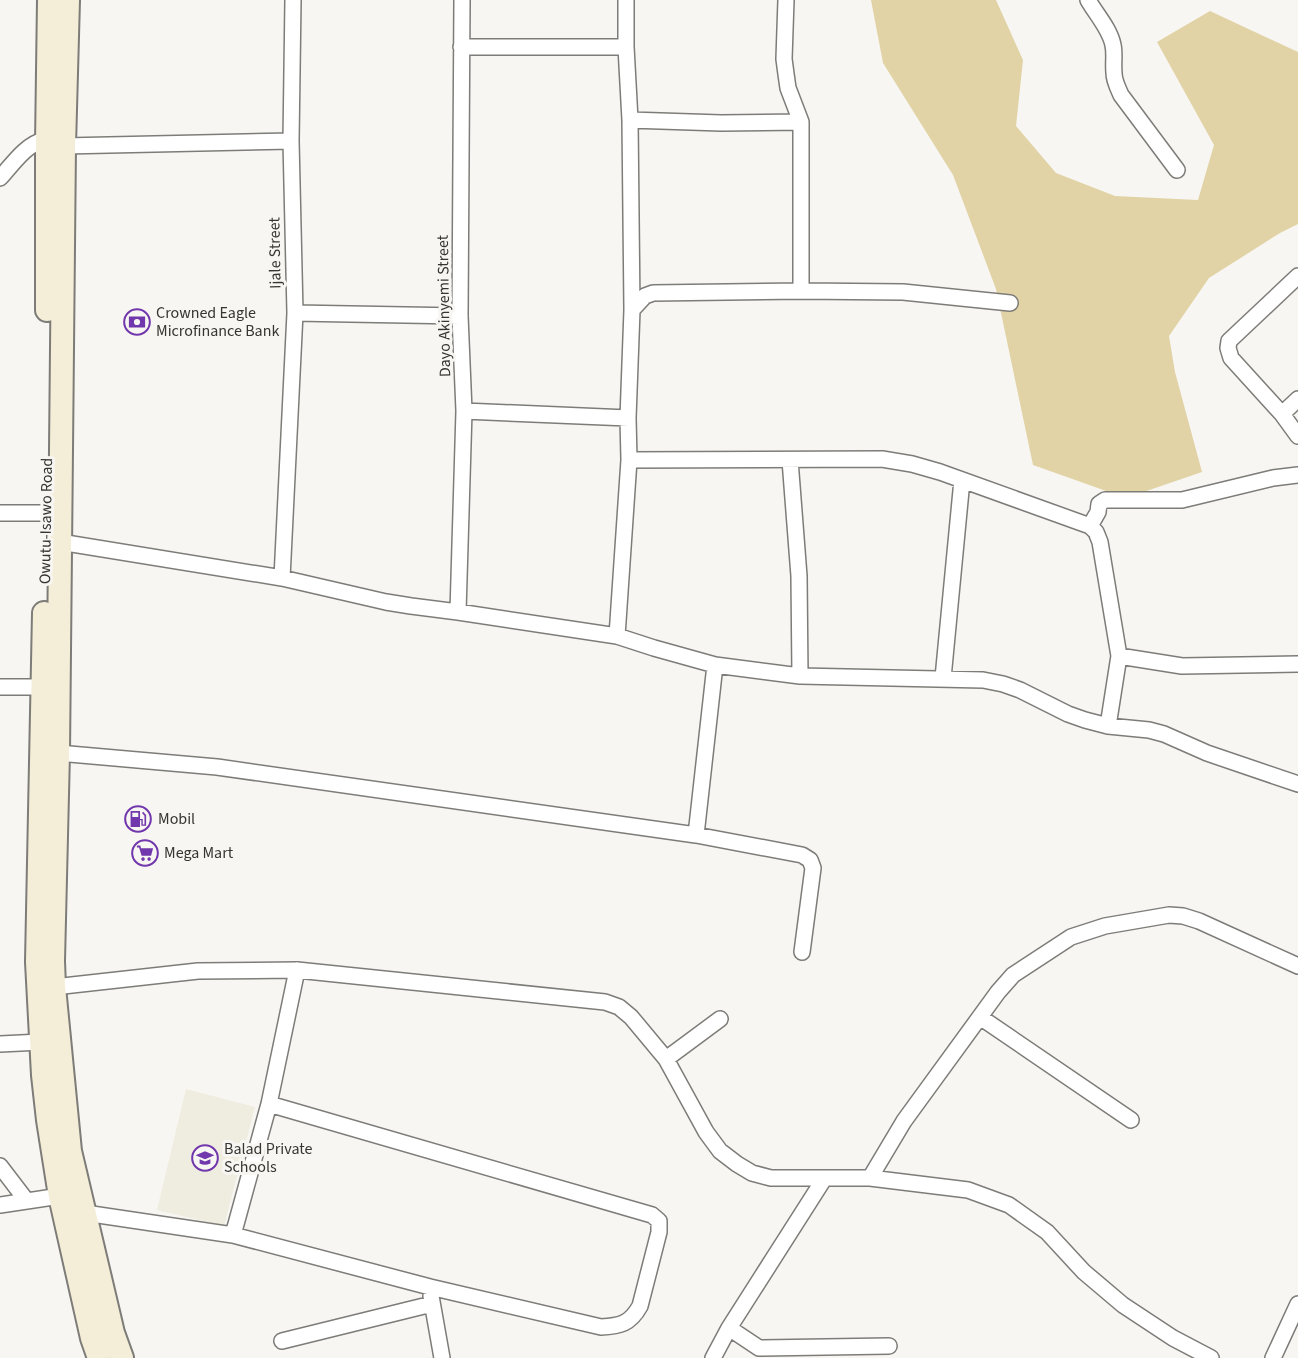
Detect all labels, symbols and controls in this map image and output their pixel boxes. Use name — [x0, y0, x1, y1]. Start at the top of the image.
street label: Ijale Street — [263, 216, 287, 289]
street label: Dayo Akinyemi Street — [432, 234, 456, 377]
place label: Crowned Eagle Microfinance Bank — [156, 302, 279, 342]
bank icon: Crowned Eagle Microfinance Bank — [122, 307, 152, 337]
street label: Owutu-Isawo Road — [34, 458, 58, 584]
fuel station icon: Mobil — [123, 804, 153, 834]
place label: Mobil — [158, 808, 195, 830]
supermarket icon: Mega Mart — [130, 838, 160, 868]
place label: Mega Mart — [164, 842, 234, 864]
place label: Balad Private Schools — [224, 1138, 312, 1178]
school or university icon: Balad Private Schools — [190, 1143, 220, 1173]

